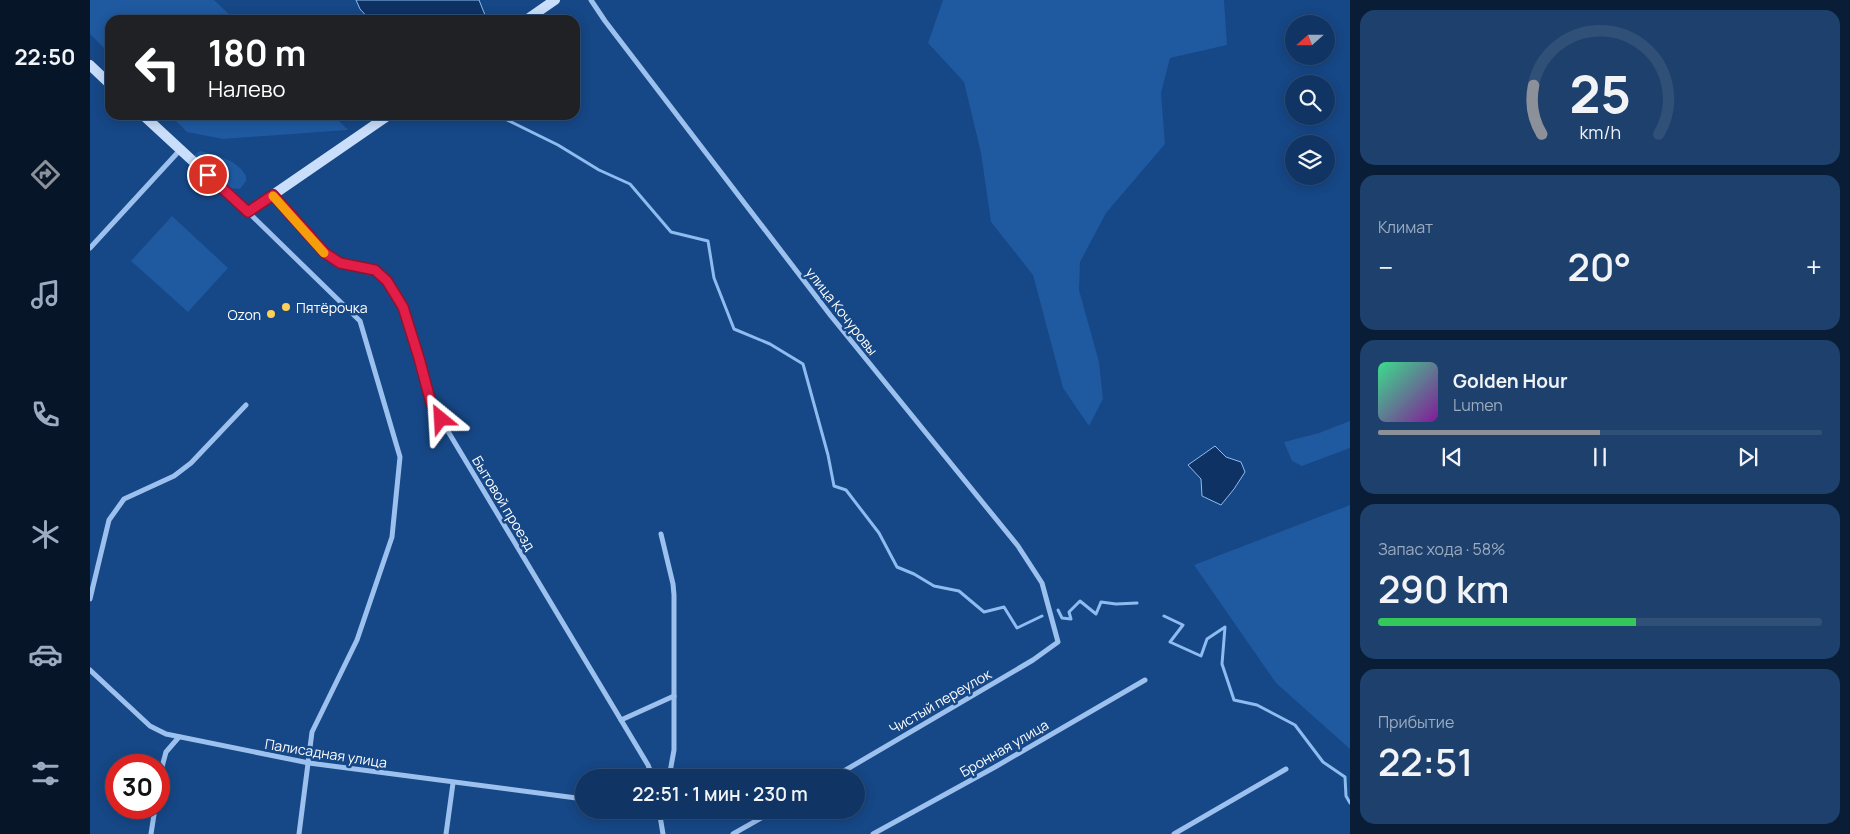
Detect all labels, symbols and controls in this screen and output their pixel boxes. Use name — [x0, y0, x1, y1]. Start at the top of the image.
north arrow — [1285, 15, 1335, 65]
map controls — [1285, 15, 1335, 185]
text: 180 m — [208, 29, 306, 77]
icon: left — [125, 35, 190, 100]
text: 22:50 — [14, 42, 76, 72]
text: 25 — [1569, 58, 1631, 129]
text: Налево — [208, 74, 286, 104]
button: search — [1285, 75, 1335, 125]
text: km/h — [1579, 120, 1621, 144]
button: layers — [1285, 135, 1335, 185]
pin — [187, 154, 229, 196]
icon: directions — [28, 157, 63, 192]
icon: arrive — [194, 161, 222, 189]
text: Климат — [1378, 216, 1433, 238]
text: 20° — [1568, 240, 1631, 292]
text: − — [1378, 248, 1393, 286]
text: + — [1806, 248, 1822, 286]
street label: улица Кочуровы — [802, 263, 882, 359]
icon: music — [28, 277, 63, 312]
place label: Пятёрочка — [296, 298, 368, 317]
marker: Пятёрочка — [280, 301, 292, 313]
place label: Ozon — [227, 305, 261, 324]
marker: Ozon — [265, 308, 277, 320]
text: Golden Hour — [1453, 368, 1567, 394]
position arrow — [414, 392, 466, 444]
text: Lumen — [1453, 394, 1503, 416]
icon: phone — [28, 397, 63, 432]
icon: previous — [1438, 443, 1466, 471]
icon: pause — [1586, 443, 1614, 471]
icon: next — [1734, 443, 1762, 471]
street label: Бытовой проезд — [468, 452, 540, 554]
icon: climate — [28, 517, 63, 552]
text: Запас хода · 58% — [1378, 538, 1506, 560]
text: 290 km — [1378, 562, 1509, 614]
icon: car — [28, 637, 63, 672]
street label: Чистый переулок — [886, 664, 995, 738]
text: Прибытие — [1378, 711, 1454, 733]
street label: Бронная улица — [956, 715, 1052, 781]
street label: Палисадная улица — [264, 734, 388, 772]
text: 22:51 — [1378, 735, 1473, 787]
speed limit sign: 30 — [105, 754, 170, 819]
icon: filters — [28, 756, 63, 791]
text: 22:51 · 1 мин · 230 m — [632, 781, 808, 807]

